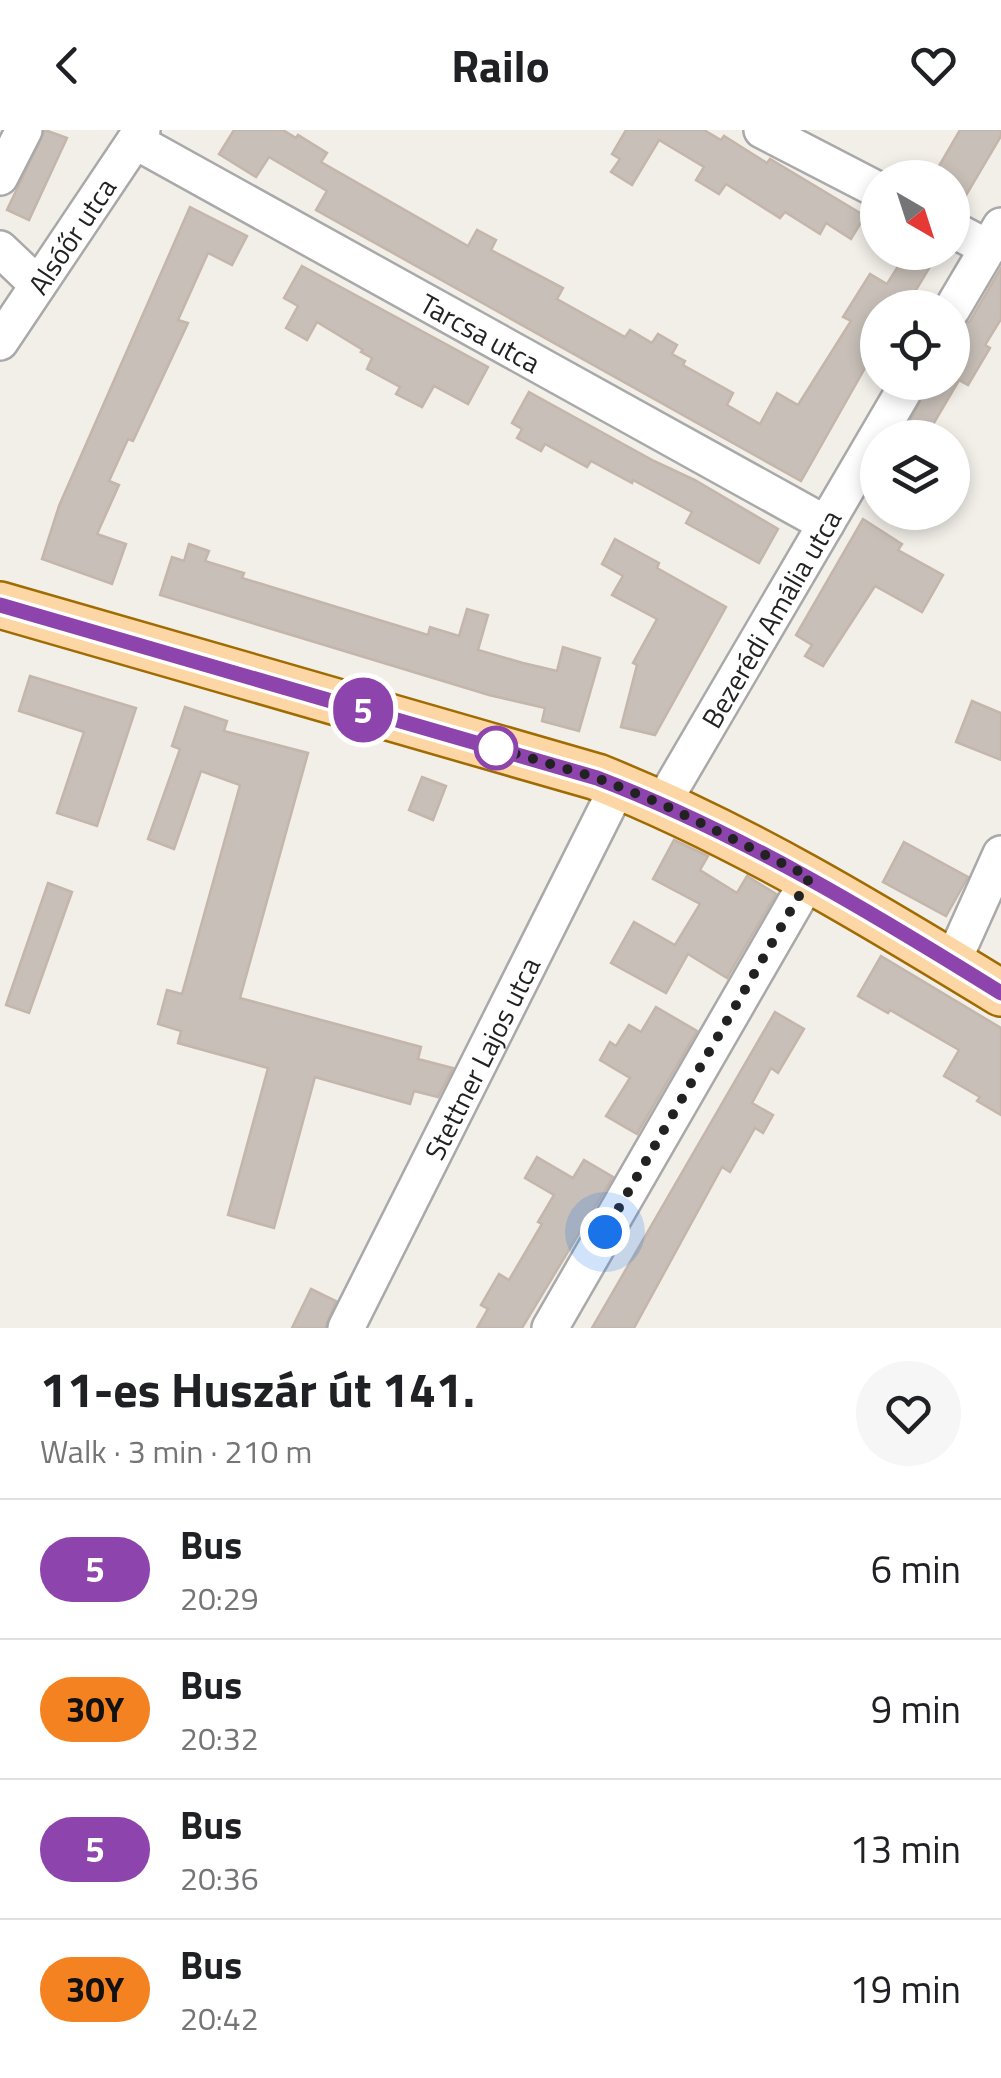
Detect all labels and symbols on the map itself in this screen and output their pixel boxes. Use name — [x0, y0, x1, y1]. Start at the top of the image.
north arrow — [860, 160, 970, 270]
street label: Alsóőr utca — [16, 169, 126, 303]
street label: Tarcsa utca — [412, 282, 549, 383]
street label: Bezerédi Amália utca — [690, 501, 851, 736]
line badge: 5 — [330, 678, 396, 742]
unlabelled marker — [475, 727, 517, 769]
street label: Stettner Lajos utca — [412, 949, 550, 1167]
your location — [580, 1207, 630, 1257]

